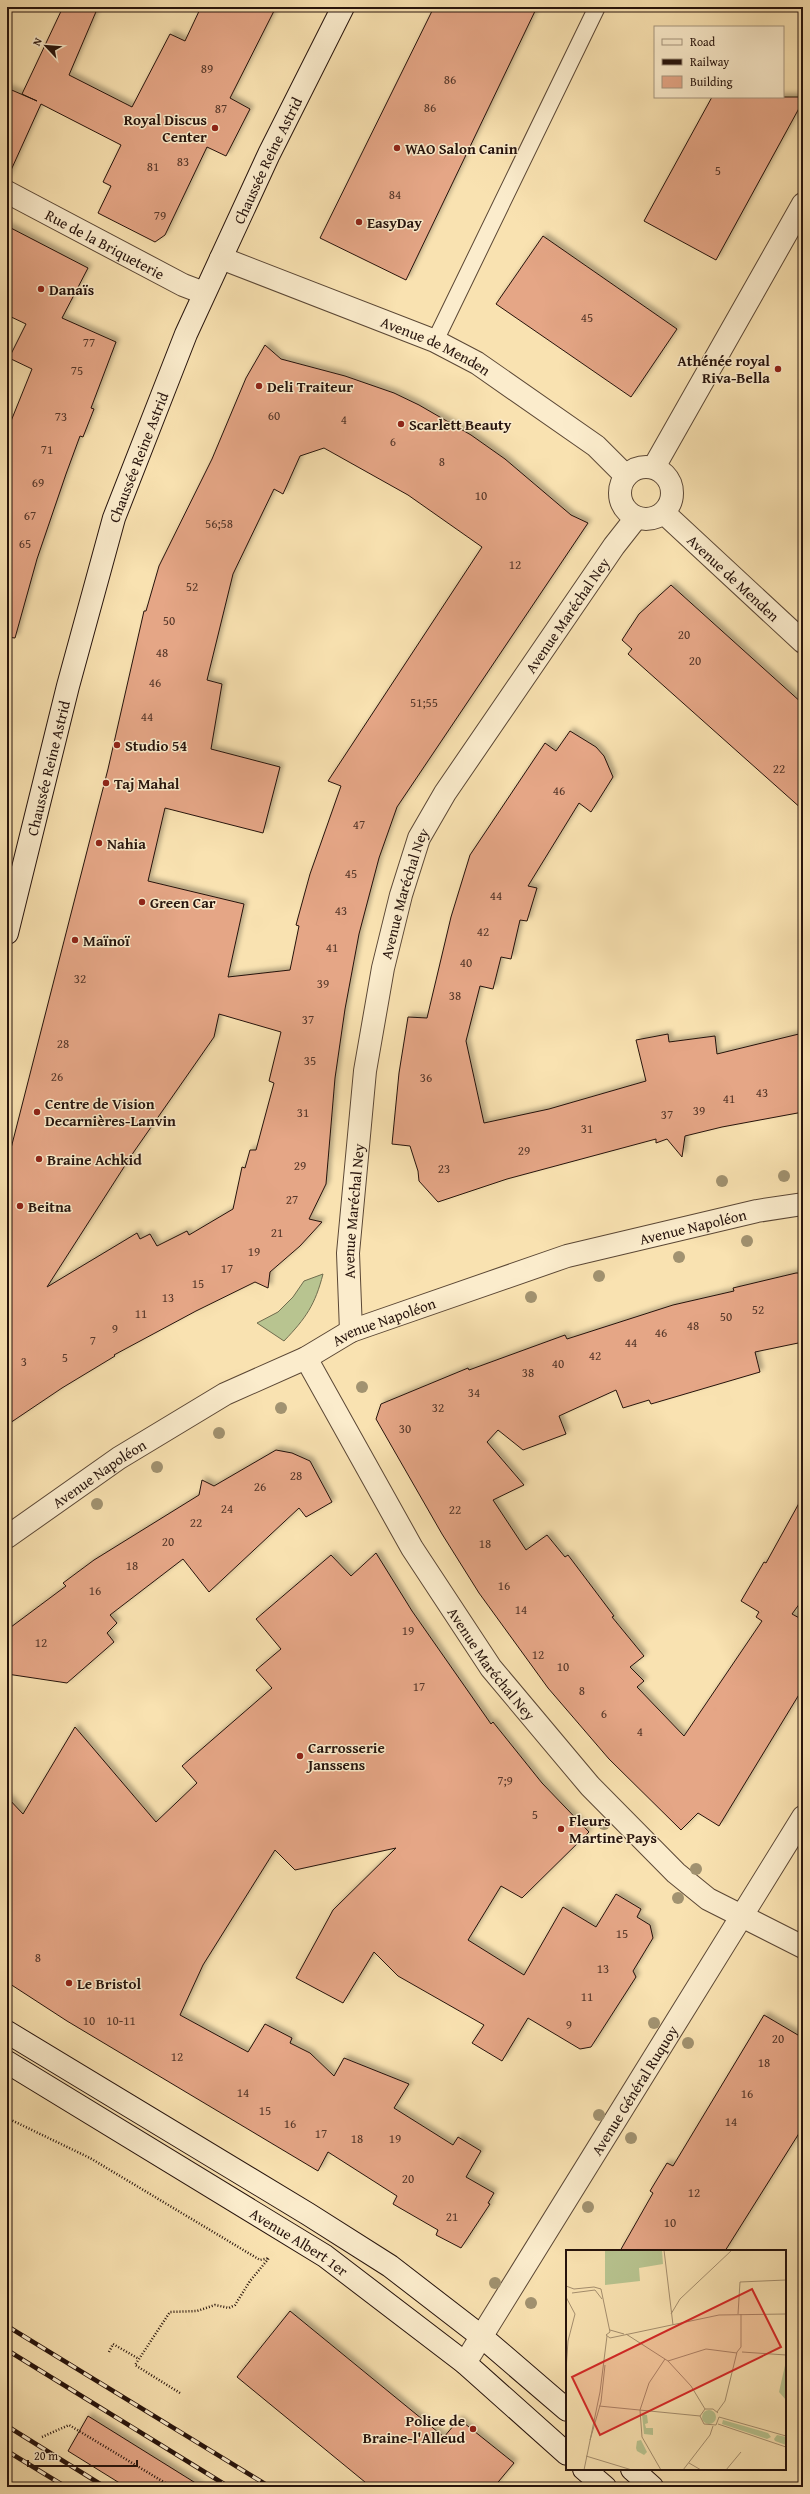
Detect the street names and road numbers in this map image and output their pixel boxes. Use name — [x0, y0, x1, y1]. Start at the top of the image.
street label: Chaussée Reine Astrid — [228, 93, 307, 227]
street label: Rue de la Briqueterie — [42, 204, 168, 284]
street label: Avenue de Menden — [378, 311, 495, 380]
street label: Chaussée Reine Astrid — [103, 389, 173, 525]
street label: Avenue de Menden — [683, 529, 785, 626]
street label: Avenue Maréchal Ney — [520, 553, 614, 677]
street label: Chaussée Reine Astrid — [21, 698, 75, 838]
street label: Avenue Maréchal Ney — [375, 823, 434, 961]
street label: Avenue Maréchal Ney — [337, 1142, 369, 1279]
street label: Avenue Napoléon — [637, 1203, 749, 1249]
street label: Avenue Napoléon — [328, 1292, 439, 1351]
street label: Avenue Napoléon — [48, 1433, 150, 1513]
street label: Avenue Maréchal Ney — [443, 1603, 541, 1725]
street label: Avenue Général Ruquoy — [586, 2021, 682, 2159]
street label: Avenue Albert 1er — [246, 2202, 353, 2281]

